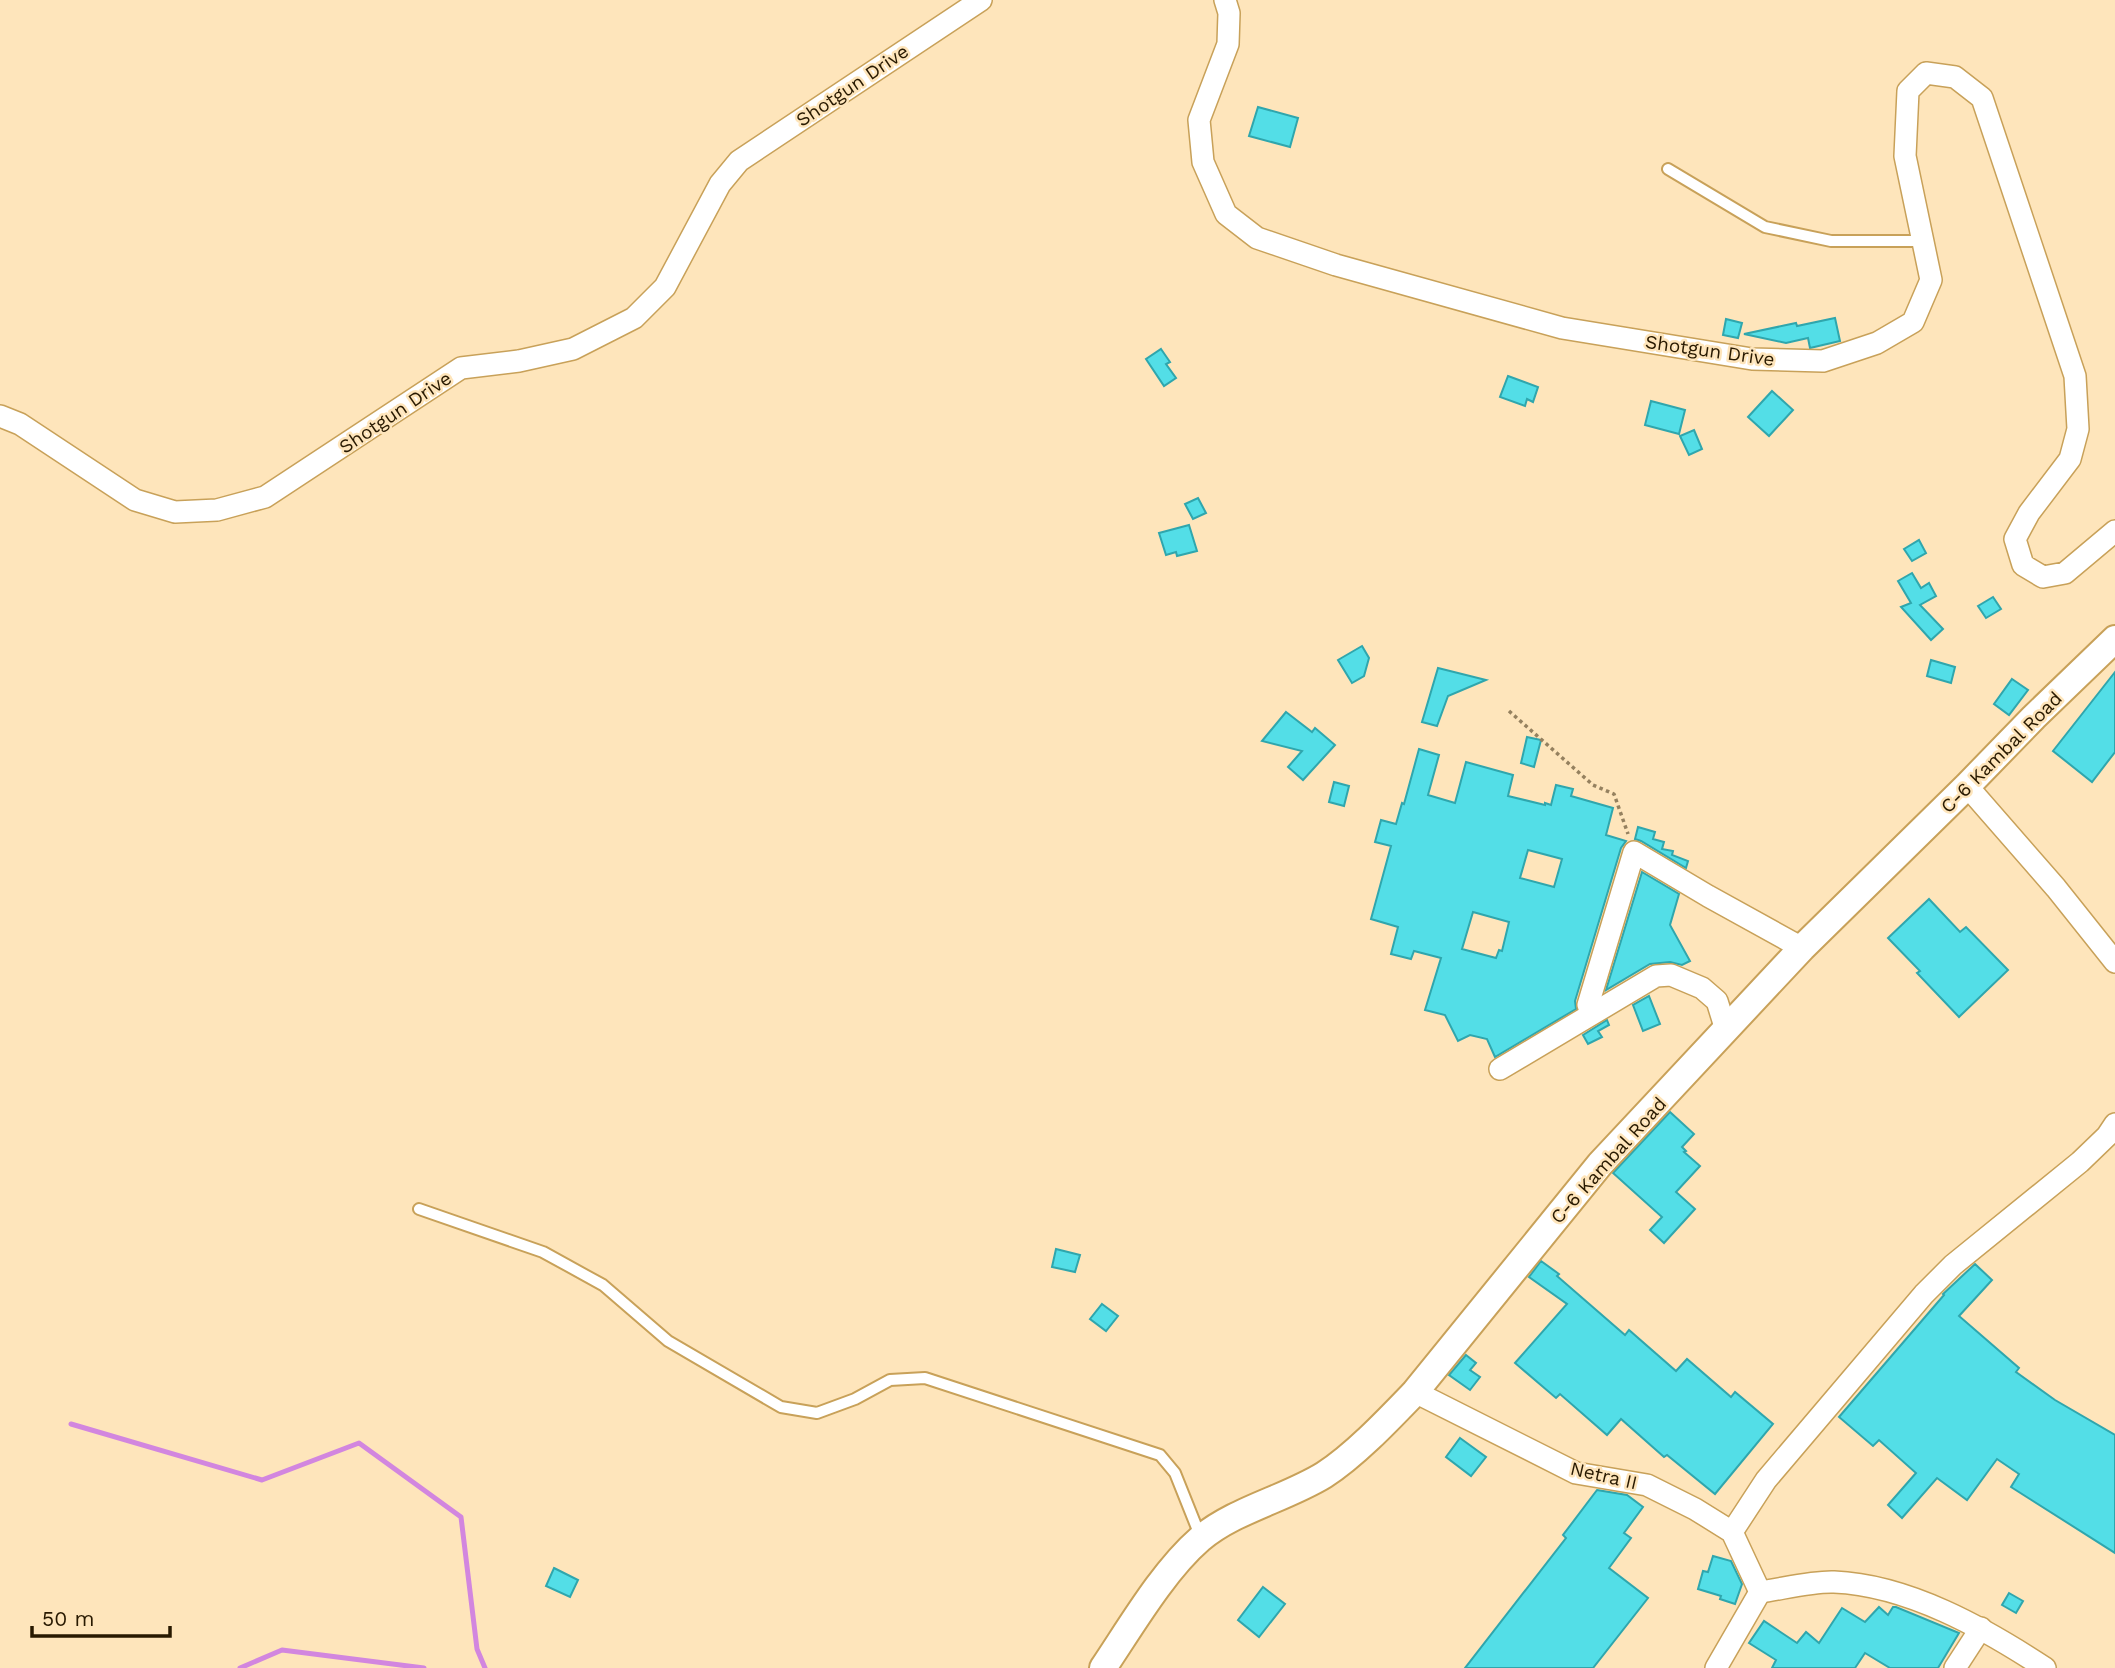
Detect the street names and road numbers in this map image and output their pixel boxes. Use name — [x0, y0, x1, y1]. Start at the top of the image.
street label: Shotgun Drive — [792, 39, 913, 131]
street label: Shotgun Drive — [1644, 330, 1776, 371]
street label: Shotgun Drive — [335, 366, 456, 458]
street label: C-6 Kambal Road — [1936, 687, 2067, 818]
street label: C-6 Kambal Road — [1546, 1092, 1671, 1228]
street label: Netra II — [1568, 1457, 1640, 1494]

